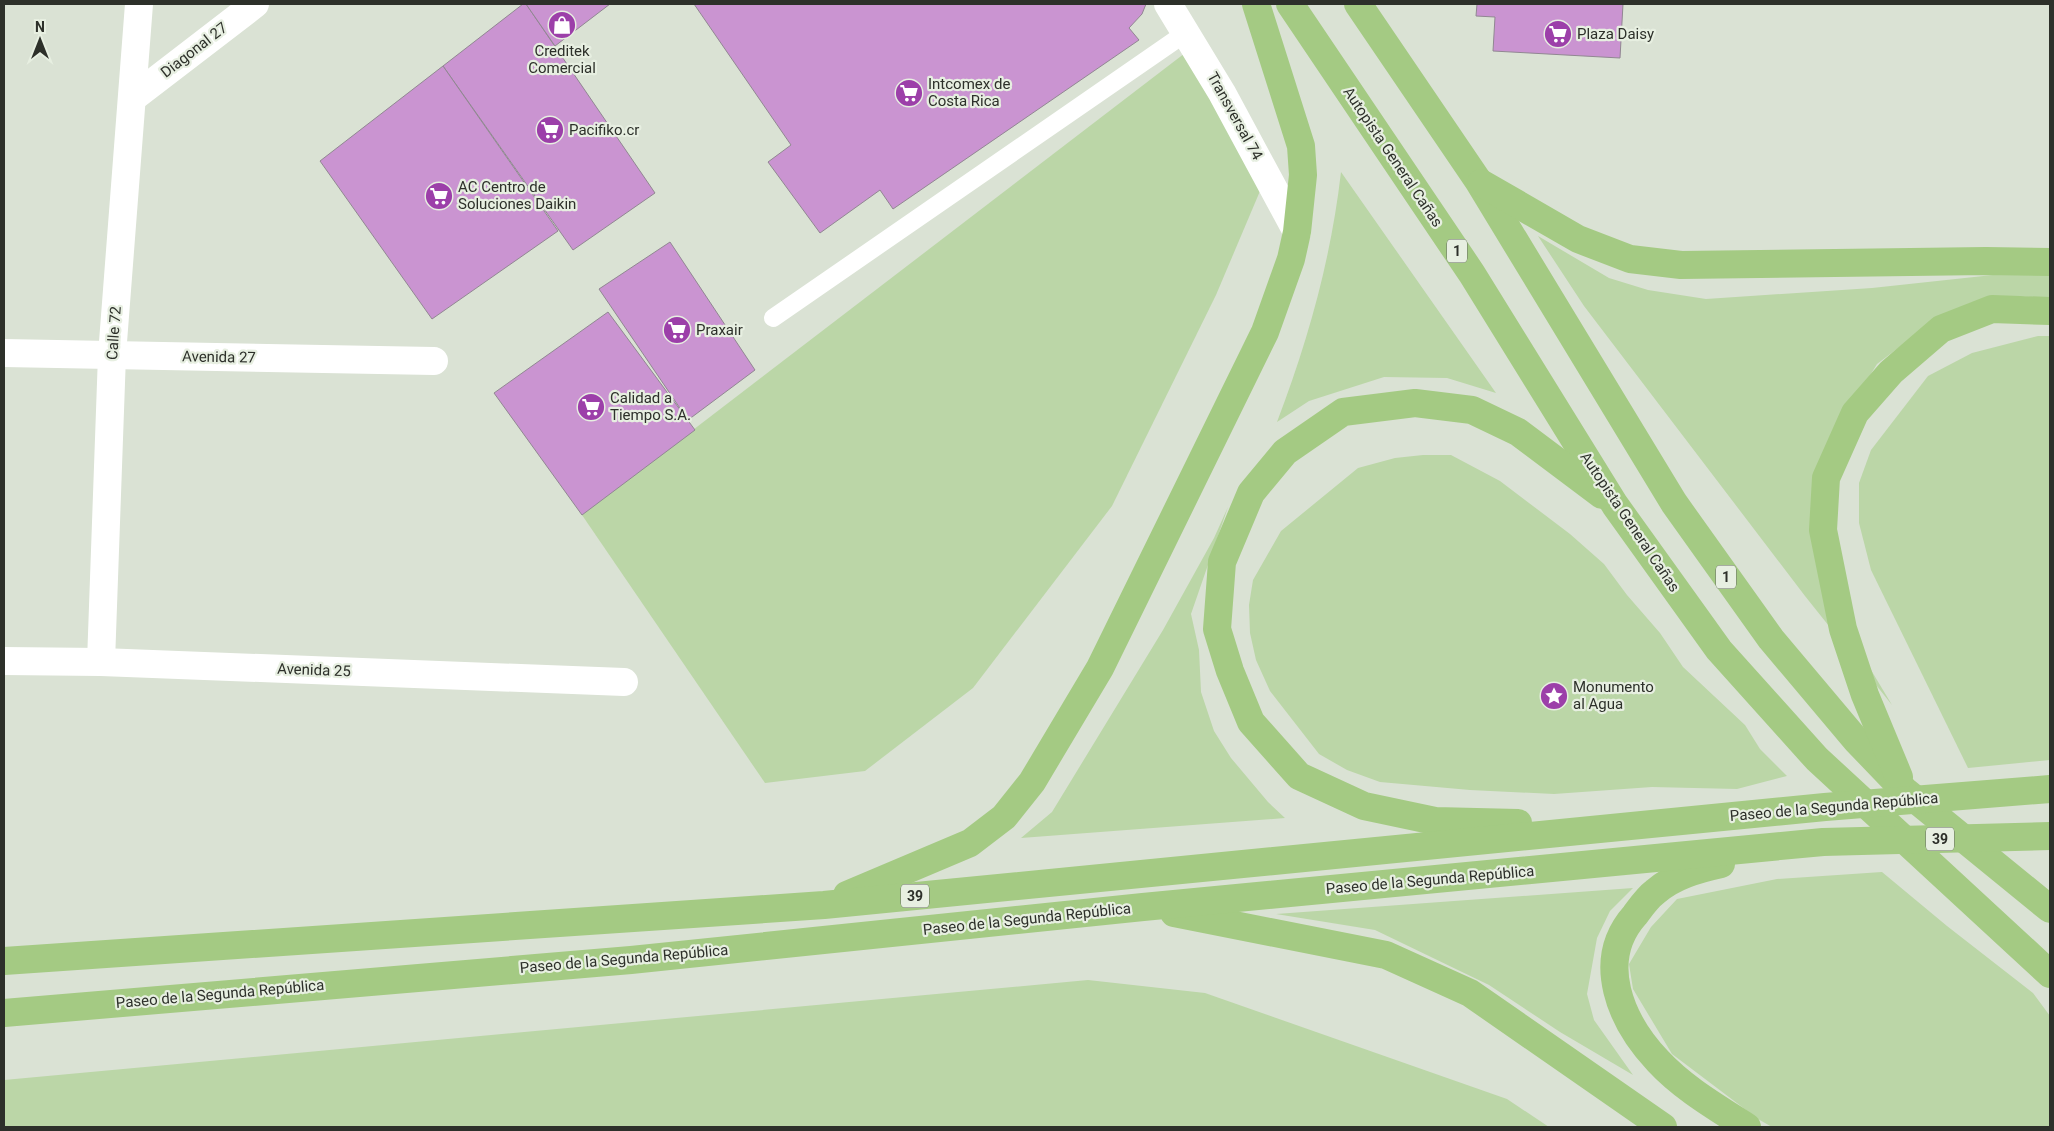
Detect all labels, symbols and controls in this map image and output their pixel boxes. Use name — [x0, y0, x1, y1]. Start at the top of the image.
shop icon: Creditek Comercial — [547, 10, 577, 40]
north arrow — [15, 15, 65, 65]
street label: Diagonal 27 — [157, 18, 231, 82]
text: N — [35, 19, 45, 35]
supermarket icon: Plaza Daisy — [1543, 19, 1573, 49]
place label: Plaza Daisy — [1577, 25, 1654, 43]
place label: Creditek Comercial — [528, 42, 596, 77]
street label: Transversal 74 — [1203, 69, 1267, 164]
place label: Intcomex de Costa Rica — [928, 75, 1010, 110]
supermarket icon: Intcomex de Costa Rica — [894, 78, 924, 108]
street label: Autopista General Cañas — [1339, 84, 1447, 230]
supermarket icon: Pacifiko.cr — [535, 115, 565, 145]
place label: Pacifiko.cr — [569, 121, 639, 139]
place label: AC Centro de Soluciones Daikin — [458, 178, 576, 213]
supermarket icon: AC Centro de Soluciones Daikin — [424, 181, 454, 211]
road number: 1 — [1447, 240, 1467, 262]
street label: Calle 72 — [103, 306, 125, 360]
supermarket icon: Praxair — [662, 315, 692, 345]
place label: Praxair — [696, 321, 743, 339]
street label: Avenida 27 — [182, 347, 256, 367]
place label: Calidad a Tiempo S.A. — [610, 389, 691, 424]
supermarket icon: Calidad a Tiempo S.A. — [576, 392, 606, 422]
street label: Autopista General Cañas — [1576, 449, 1684, 595]
road number: 1 — [1716, 566, 1736, 588]
street label: Avenida 25 — [277, 660, 351, 680]
place label: Monumento al Agua — [1573, 678, 1654, 713]
place icon: Monumento al Agua — [1539, 681, 1569, 711]
street label: Paseo de la Segunda República — [1729, 789, 1939, 825]
road number: 39 — [1926, 828, 1954, 851]
street label: Paseo de la Segunda República — [1325, 862, 1535, 898]
road number: 39 — [901, 884, 929, 908]
street label: Paseo de la Segunda República — [922, 899, 1132, 939]
street label: Paseo de la Segunda República — [519, 941, 729, 977]
street label: Paseo de la Segunda República — [115, 976, 325, 1012]

